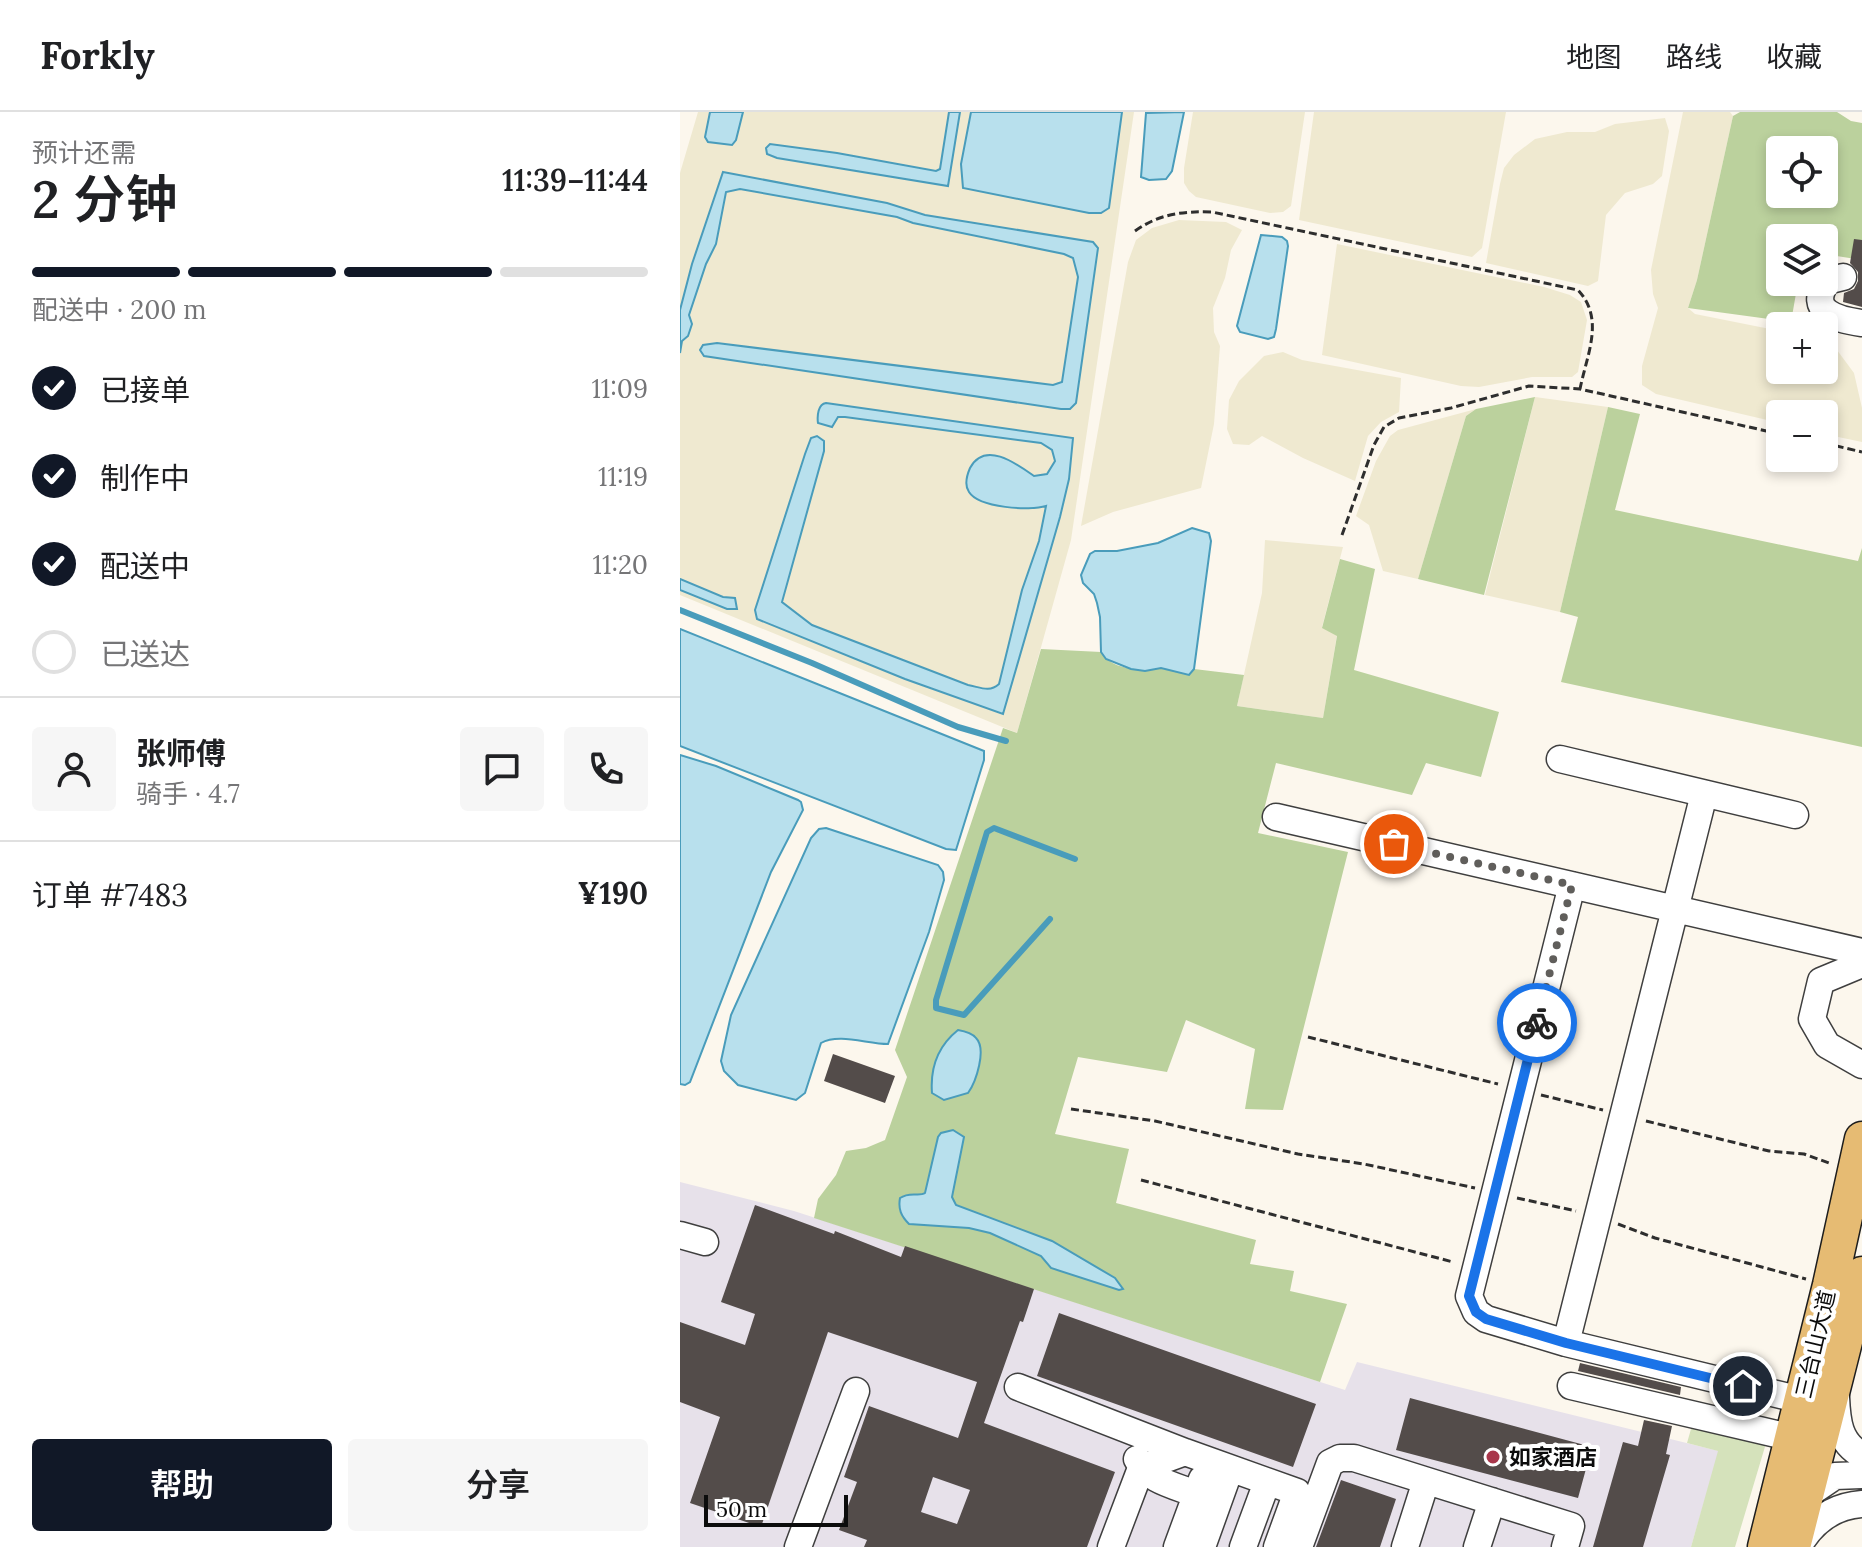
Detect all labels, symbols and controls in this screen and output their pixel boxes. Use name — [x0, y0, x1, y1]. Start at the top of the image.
text: Forkly — [40, 31, 155, 79]
text: 地图 — [1566, 39, 1622, 75]
text: 路线 — [1666, 39, 1722, 75]
text: 收藏 — [1766, 39, 1822, 75]
text: 预计还需 — [32, 136, 136, 169]
map controls — [1766, 136, 1838, 472]
button: locate — [1766, 136, 1838, 208]
text: 11:39–11:44 — [502, 161, 648, 199]
text: 2 分钟 — [32, 166, 177, 232]
button: layers — [1766, 224, 1838, 296]
text: 配送中 · 200 m — [32, 293, 207, 326]
button: + — [1766, 312, 1838, 384]
icon: check — [32, 366, 76, 410]
text: 已接单 — [100, 371, 190, 409]
text: 11:09 — [591, 372, 648, 405]
button: − — [1766, 400, 1838, 472]
icon: check — [32, 454, 76, 498]
text: 制作中 — [100, 459, 190, 497]
text: 11:19 — [598, 460, 648, 493]
icon: check — [32, 542, 76, 586]
text: 配送中 — [100, 547, 190, 585]
text: 11:20 — [592, 548, 648, 581]
text: 已送达 — [100, 635, 190, 673]
button: person — [32, 727, 116, 811]
button: chat — [460, 727, 544, 811]
button: phone — [564, 727, 648, 811]
text: 张师傅 — [136, 734, 226, 772]
text: 骑手 · 4.7 — [136, 777, 240, 810]
pin — [1360, 810, 1428, 878]
icon: bag — [1372, 822, 1416, 866]
text: ¥190 — [578, 874, 648, 912]
text: 订单 #7483 — [32, 876, 188, 914]
courier — [1497, 983, 1577, 1063]
icon: bike — [1515, 1001, 1559, 1045]
street label: 三台山大道 — [1789, 1287, 1841, 1401]
pin — [1709, 1352, 1777, 1420]
icon: home — [1721, 1364, 1765, 1408]
button: 帮助 — [32, 1439, 332, 1531]
button: 分享 — [348, 1439, 648, 1531]
place label: 如家酒店 — [1509, 1443, 1597, 1471]
marker: 如家酒店 — [1484, 1448, 1502, 1466]
scale bar — [704, 1491, 848, 1527]
text: 50 m — [716, 1495, 767, 1523]

